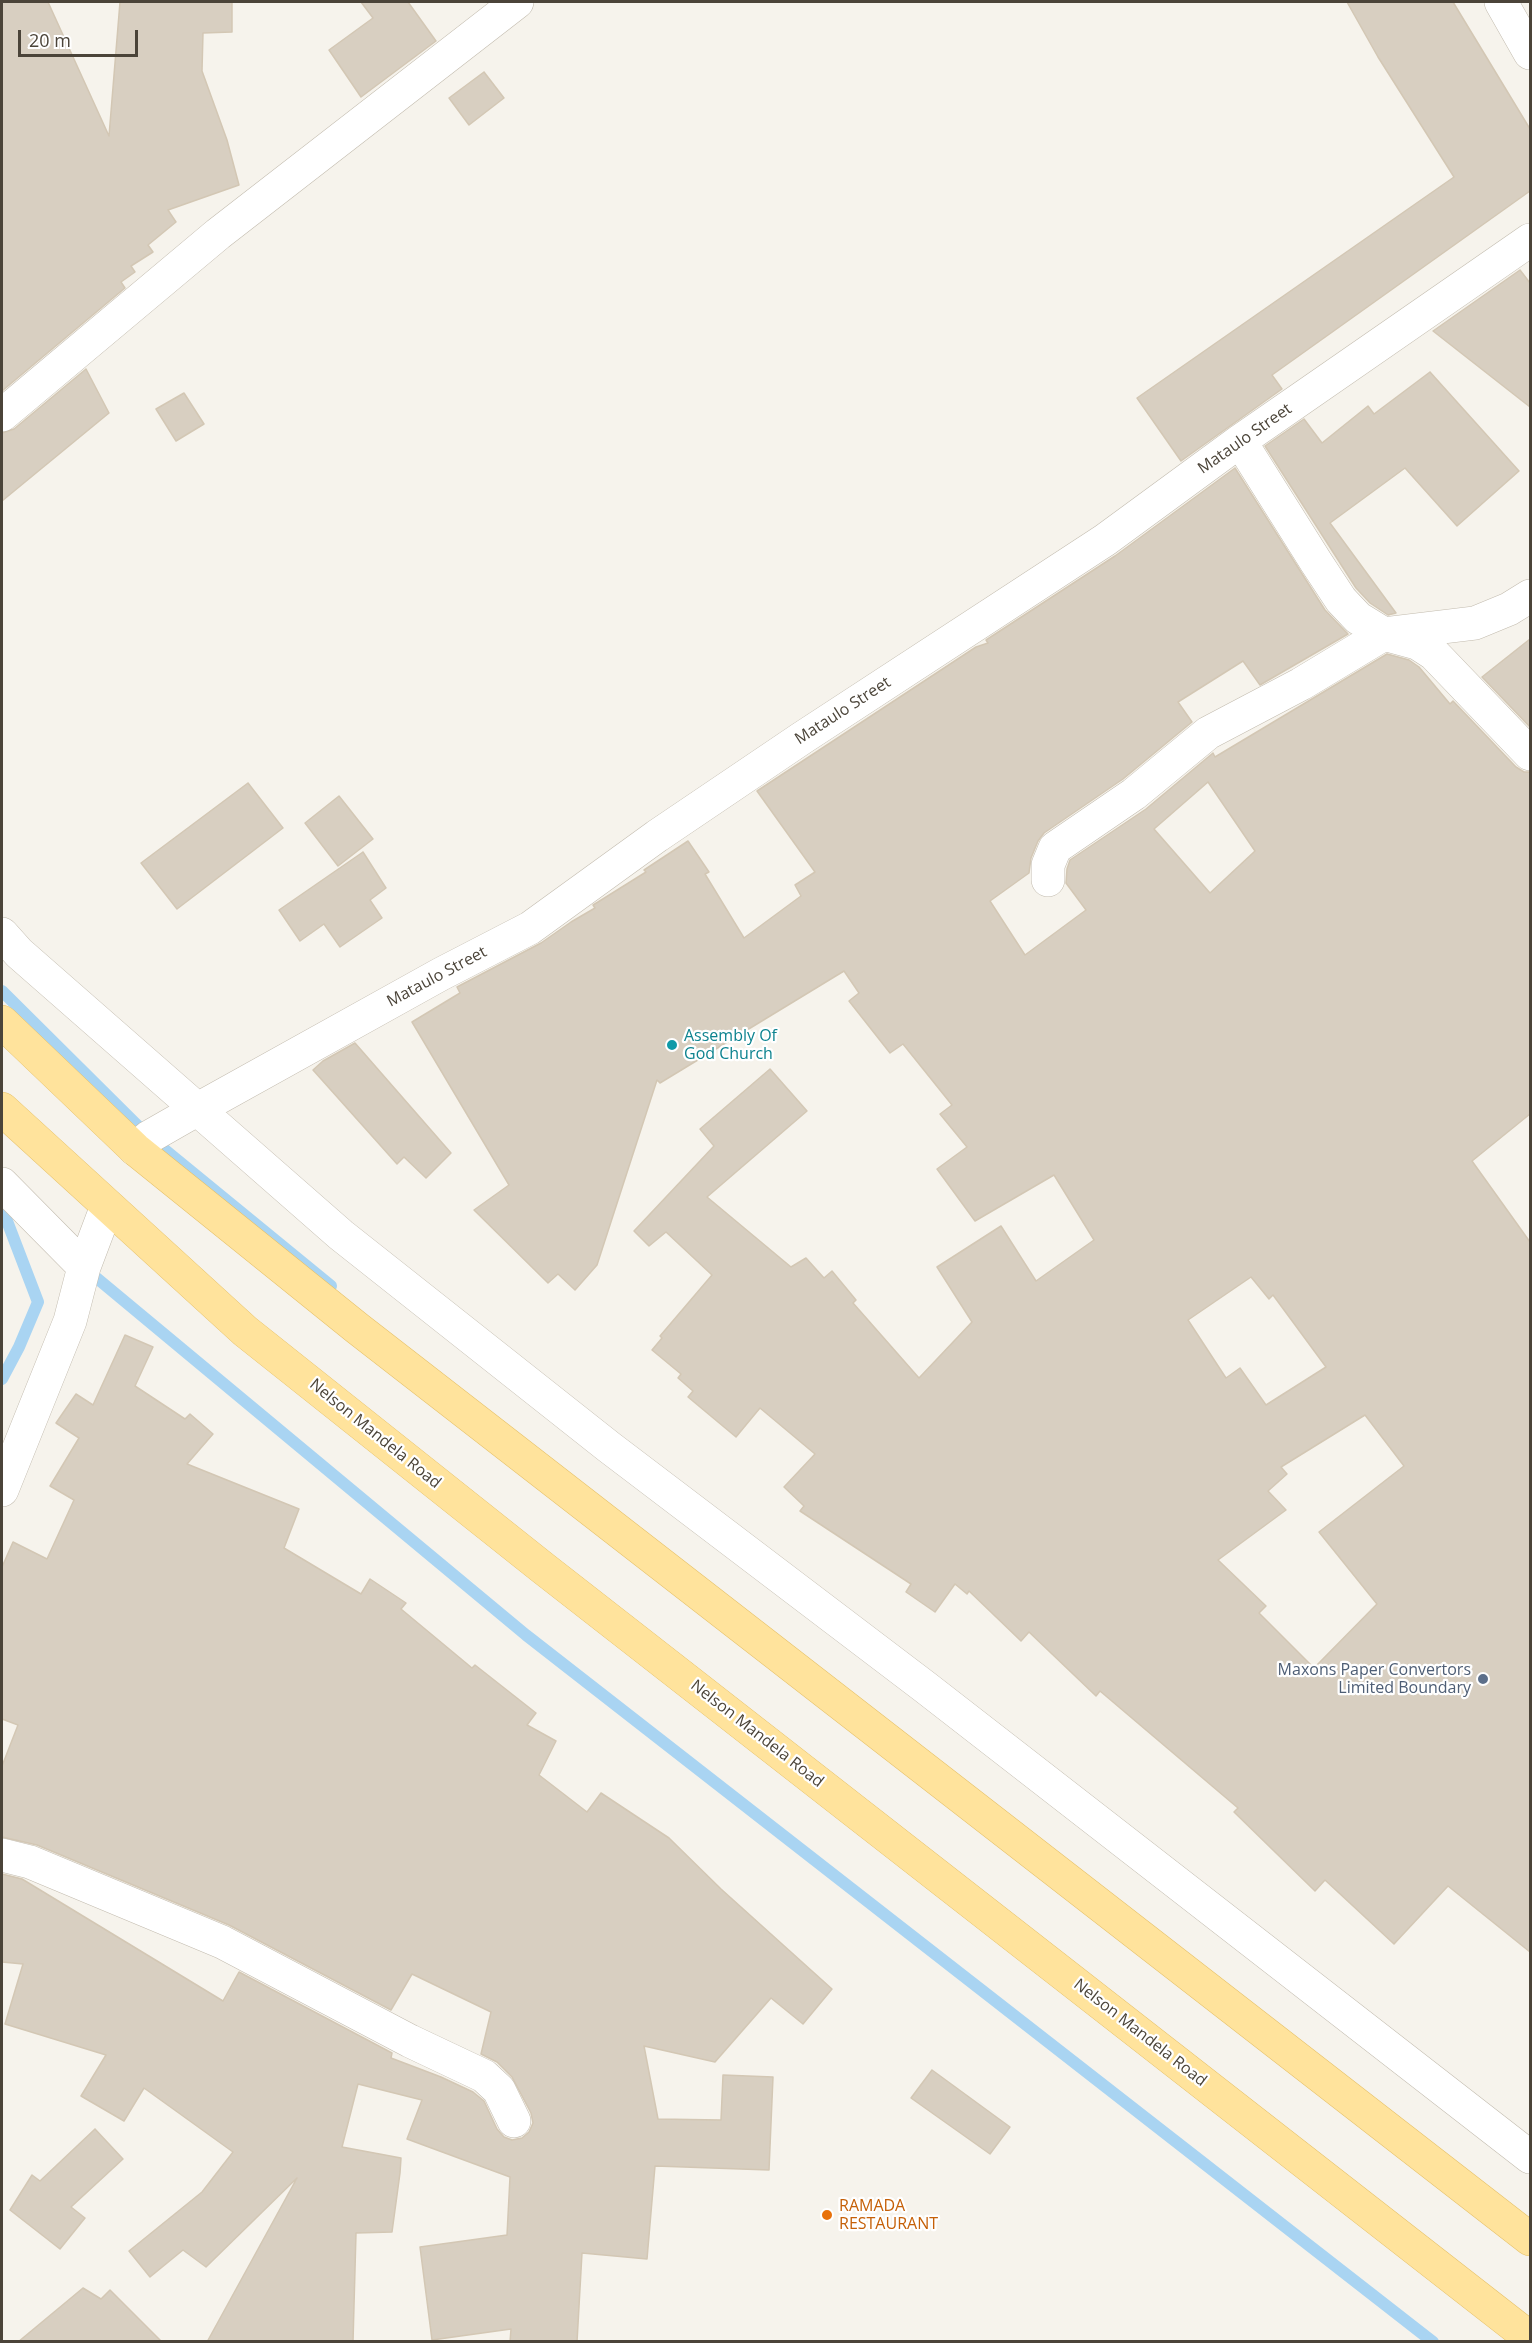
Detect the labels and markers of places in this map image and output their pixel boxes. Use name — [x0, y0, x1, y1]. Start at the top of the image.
place label: Assembly Of God Church — [684, 1026, 777, 1064]
marker: Assembly Of God Church — [665, 1038, 679, 1052]
place label: Maxons Paper Convertors Limited Boundary — [1278, 1660, 1471, 1698]
marker: Maxons Paper Convertors Limited Boundary — [1476, 1672, 1490, 1686]
place label: RAMADA RESTAURANT — [839, 2196, 938, 2234]
marker: RAMADA RESTAURANT — [820, 2208, 834, 2222]

